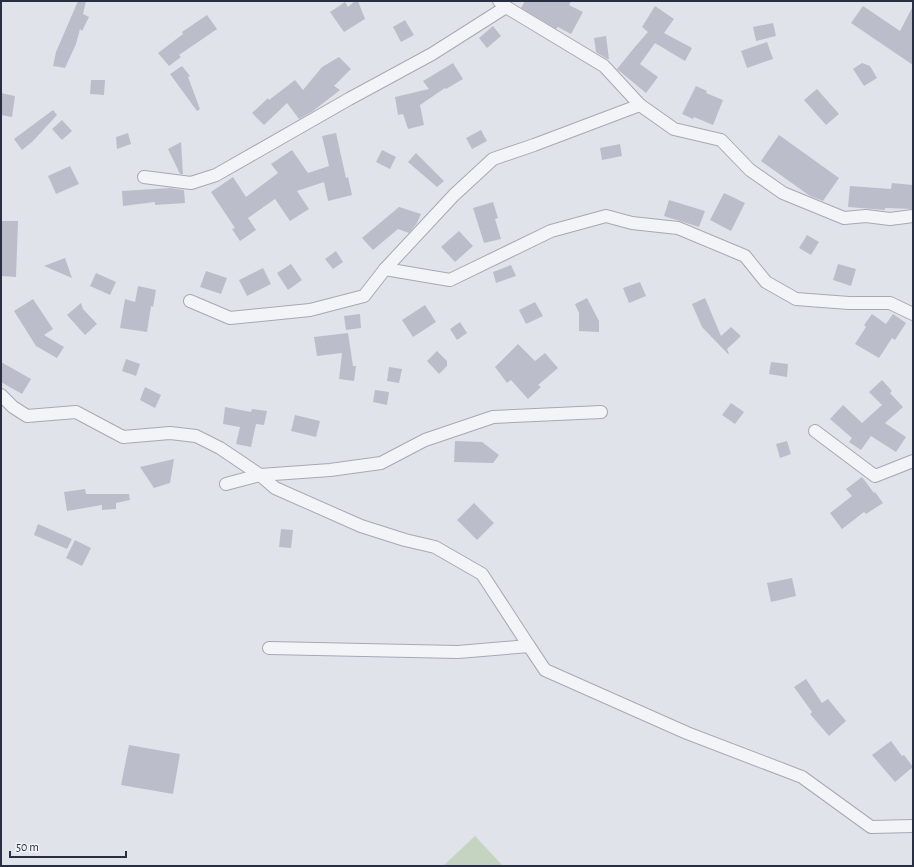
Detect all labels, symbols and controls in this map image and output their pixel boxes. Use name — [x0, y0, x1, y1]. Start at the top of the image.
scale bar — [10, 833, 126, 859]
text: 50 m — [16, 841, 39, 853]

